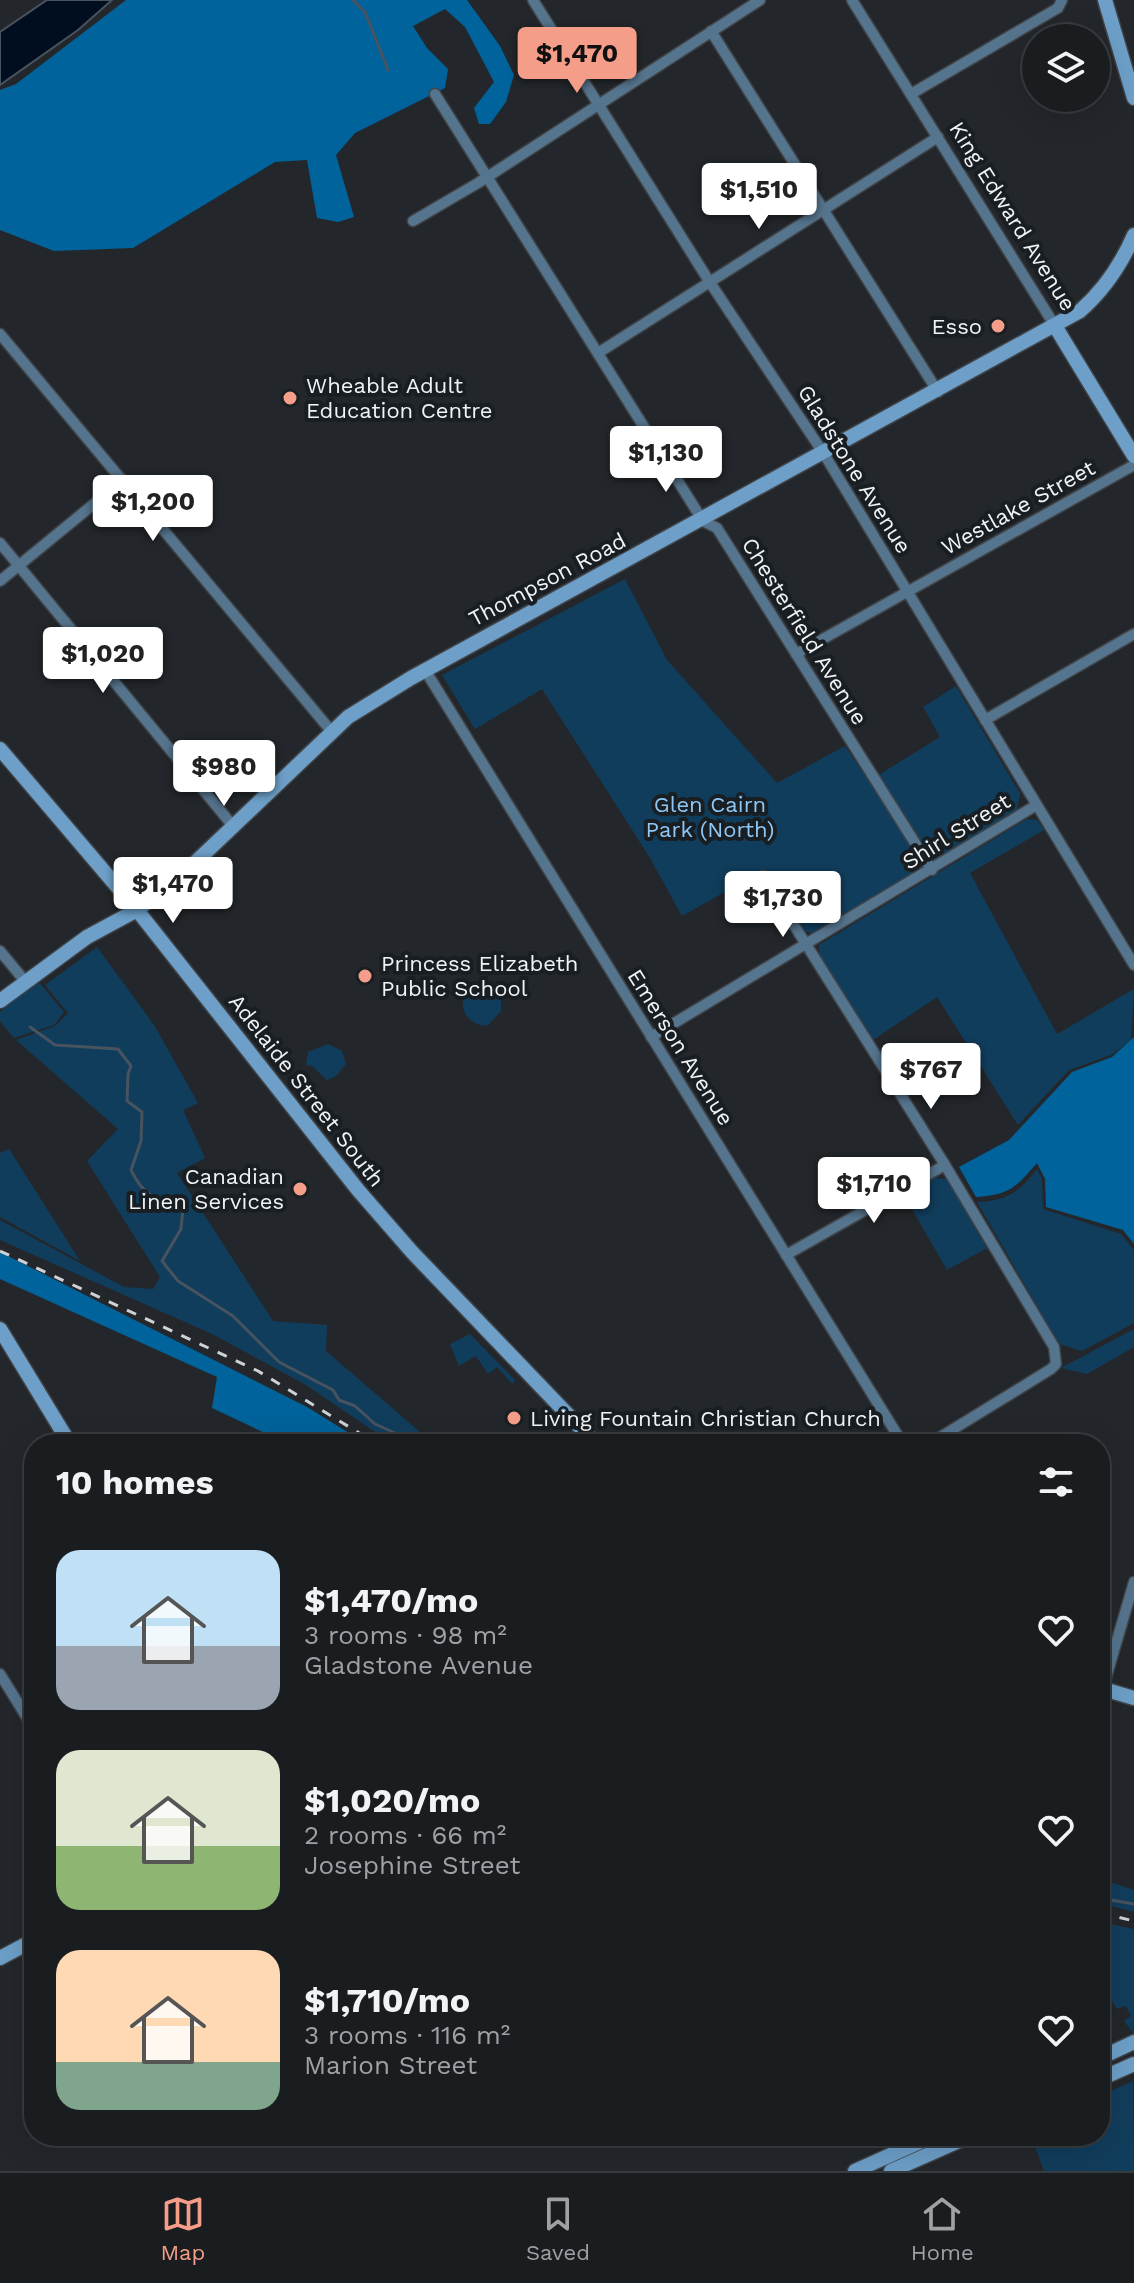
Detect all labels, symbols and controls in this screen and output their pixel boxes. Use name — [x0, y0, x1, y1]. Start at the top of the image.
map controls — [1022, 24, 1110, 112]
button: layers — [1022, 24, 1110, 112]
pin: $1,470 — [512, 27, 642, 95]
text: $1,470 — [536, 38, 618, 68]
street label: King Edward Avenue — [944, 117, 1081, 315]
pin: $1,510 — [694, 163, 824, 231]
text: $1,510 — [720, 174, 798, 204]
place label: Esso — [932, 314, 982, 339]
marker: Esso — [989, 317, 1007, 335]
place label: Wheable Adult Education Centre — [306, 373, 493, 423]
street label: Gladstone Avenue — [793, 381, 916, 558]
marker: Wheable Adult Education Centre — [281, 389, 299, 407]
pin: $1,130 — [601, 426, 731, 494]
text: $1,130 — [628, 437, 704, 467]
street label: Westlake Street — [937, 455, 1099, 560]
pin: $1,200 — [88, 475, 218, 543]
text: $1,200 — [111, 486, 195, 516]
street label: Thompson Road — [465, 528, 630, 631]
street label: Chesterfield Avenue — [737, 533, 872, 729]
pin: $1,020 — [38, 627, 168, 695]
text: $1,020 — [61, 638, 145, 668]
pin: $980 — [177, 740, 271, 808]
text: $980 — [191, 751, 257, 781]
street label: Shirl Street — [898, 788, 1015, 874]
park label: Glen Cairn Park (North) — [646, 792, 774, 842]
pin: $1,470 — [108, 857, 238, 925]
text: $1,470 — [132, 868, 214, 898]
pin: $1,730 — [718, 871, 848, 939]
text: $1,730 — [743, 882, 823, 912]
place label: Princess Elizabeth Public School — [381, 951, 578, 1001]
street label: Emerson Avenue — [623, 965, 739, 1130]
marker: Princess Elizabeth Public School — [356, 967, 374, 985]
street label: Adelaide Street South — [224, 989, 389, 1191]
pin: $767 — [884, 1043, 978, 1111]
text: $767 — [899, 1054, 963, 1084]
pin: $1,710 — [809, 1157, 939, 1225]
place label: Canadian Linen Services — [128, 1164, 284, 1214]
text: $1,710 — [836, 1168, 912, 1198]
marker: Canadian Linen Services — [291, 1180, 309, 1198]
place label: Living Fountain Christian Church — [530, 1406, 881, 1431]
marker: Living Fountain Christian Church — [505, 1409, 523, 1427]
icon: filters — [1034, 1460, 1078, 1504]
text: 10 homes — [56, 1462, 214, 1502]
text: $1,470/mo — [304, 1580, 478, 1620]
icon: home — [120, 1582, 216, 1678]
icon: heart — [1034, 1608, 1078, 1652]
text: 3 rooms · 98 m² — [304, 1620, 507, 1650]
text: Gladstone Avenue — [304, 1650, 533, 1680]
text: $1,020/mo — [304, 1780, 480, 1820]
icon: home — [120, 1782, 216, 1878]
icon: heart — [1034, 1808, 1078, 1852]
text: 2 rooms · 66 m² — [304, 1820, 506, 1850]
text: Josephine Street — [304, 1850, 520, 1880]
text: $1,710/mo — [304, 1980, 470, 2020]
icon: home — [120, 1982, 216, 2078]
icon: heart — [1034, 2008, 1078, 2052]
text: 3 rooms · 116 m² — [304, 2020, 510, 2050]
text: Marion Street — [304, 2050, 477, 2080]
tab: Map — [160, 2192, 205, 2265]
tab: Saved — [526, 2192, 590, 2265]
tab: Home — [911, 2192, 974, 2265]

